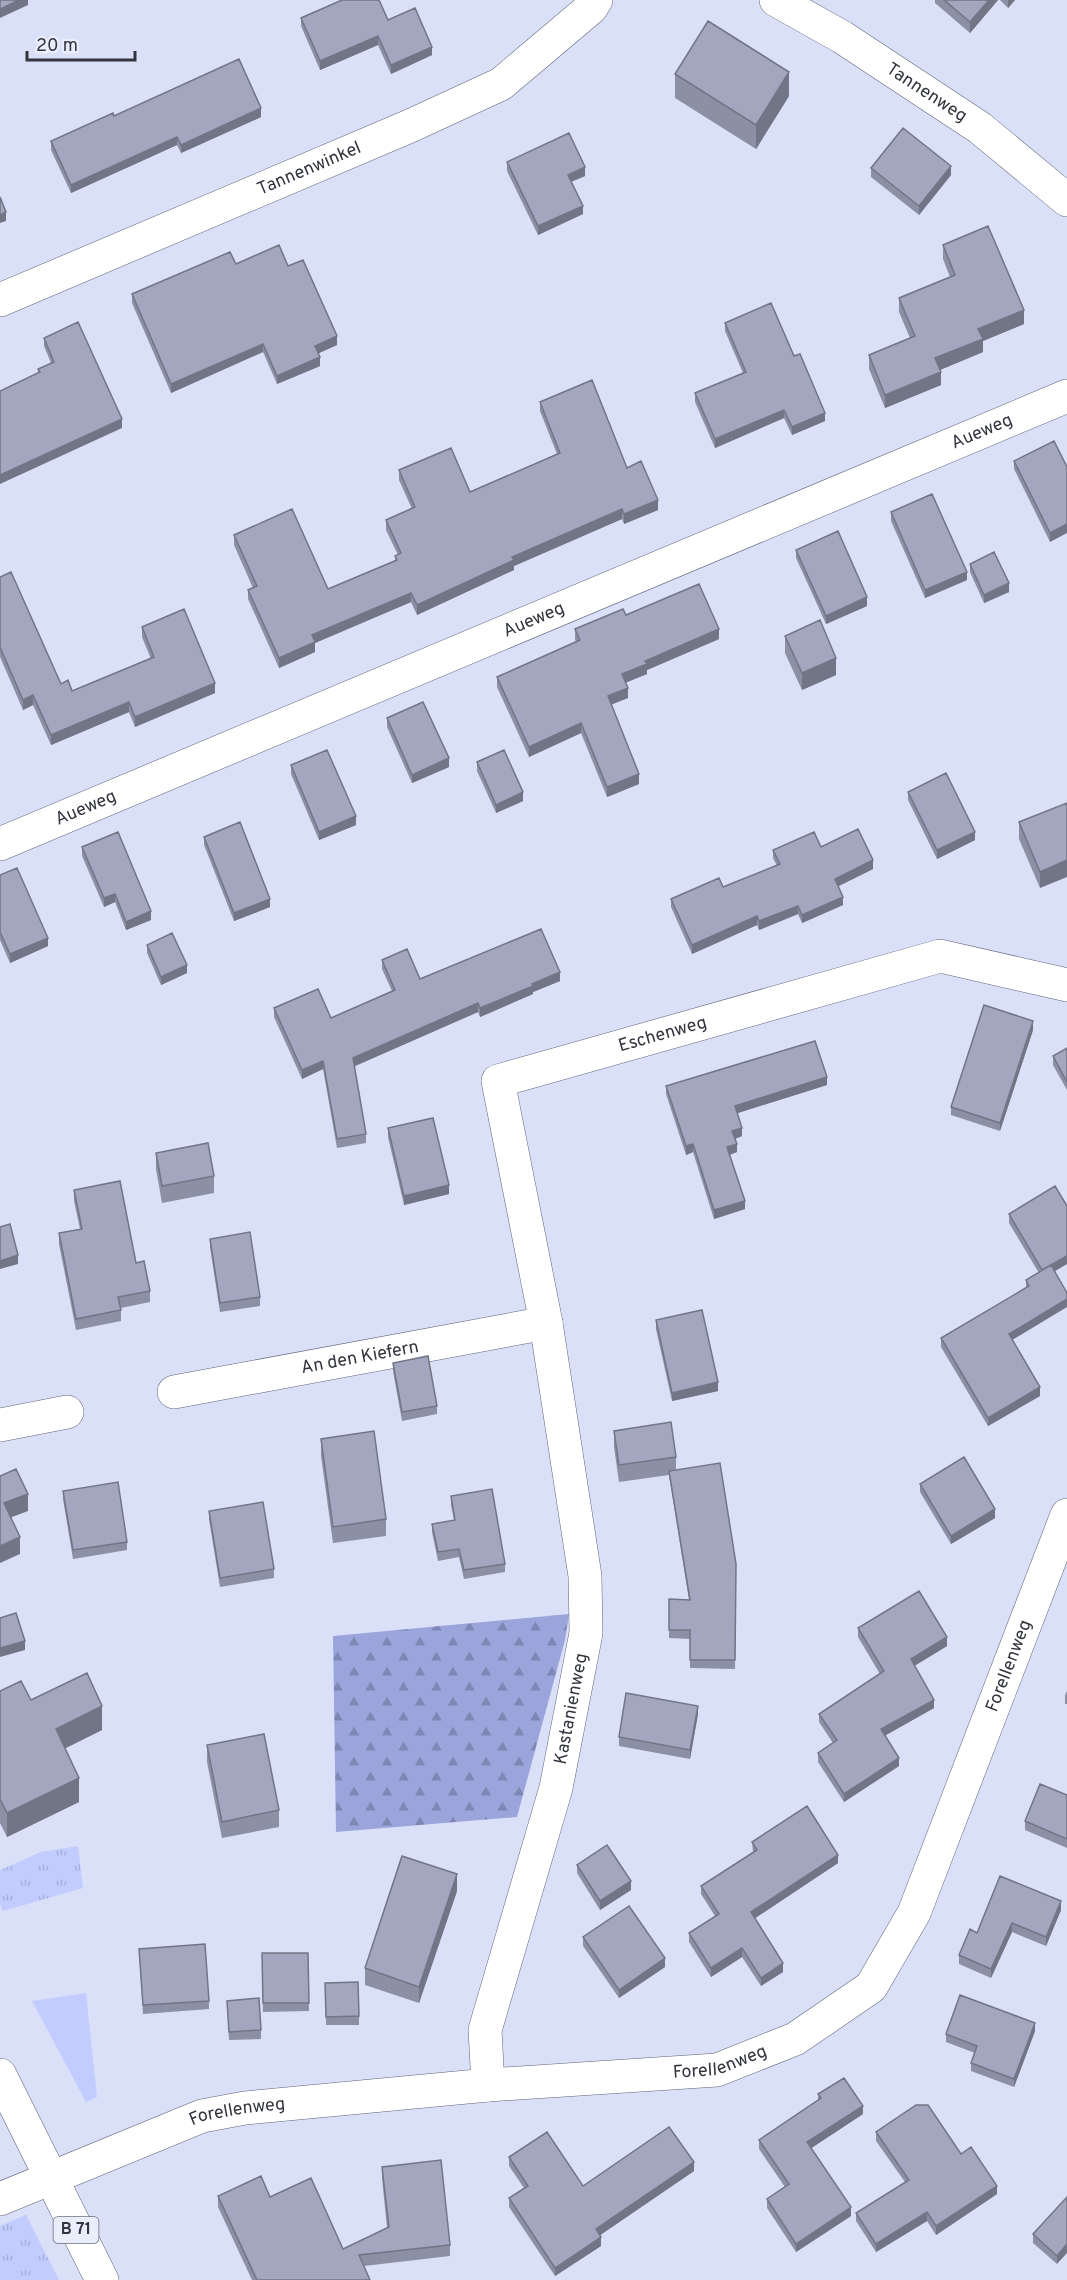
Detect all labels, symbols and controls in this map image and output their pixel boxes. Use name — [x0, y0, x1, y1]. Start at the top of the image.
scale bar — [27, 24, 135, 62]
text: 20 m — [36, 35, 78, 58]
street label: Tannenweg — [882, 58, 972, 128]
street label: Tannenwinkel — [254, 137, 365, 201]
street label: Aueweg — [948, 409, 1016, 455]
street label: Aueweg — [500, 597, 568, 643]
street label: Aueweg — [52, 785, 120, 831]
street label: Eschenweg — [616, 1011, 710, 1058]
street label: An den Kiefern — [299, 1335, 421, 1380]
street label: Forellenweg — [981, 1617, 1037, 1715]
street label: Kastanienweg — [549, 1651, 593, 1766]
street label: Forellenweg — [672, 2040, 770, 2084]
street label: Forellenweg — [186, 2093, 286, 2132]
road number: B 71 — [54, 2217, 98, 2243]

